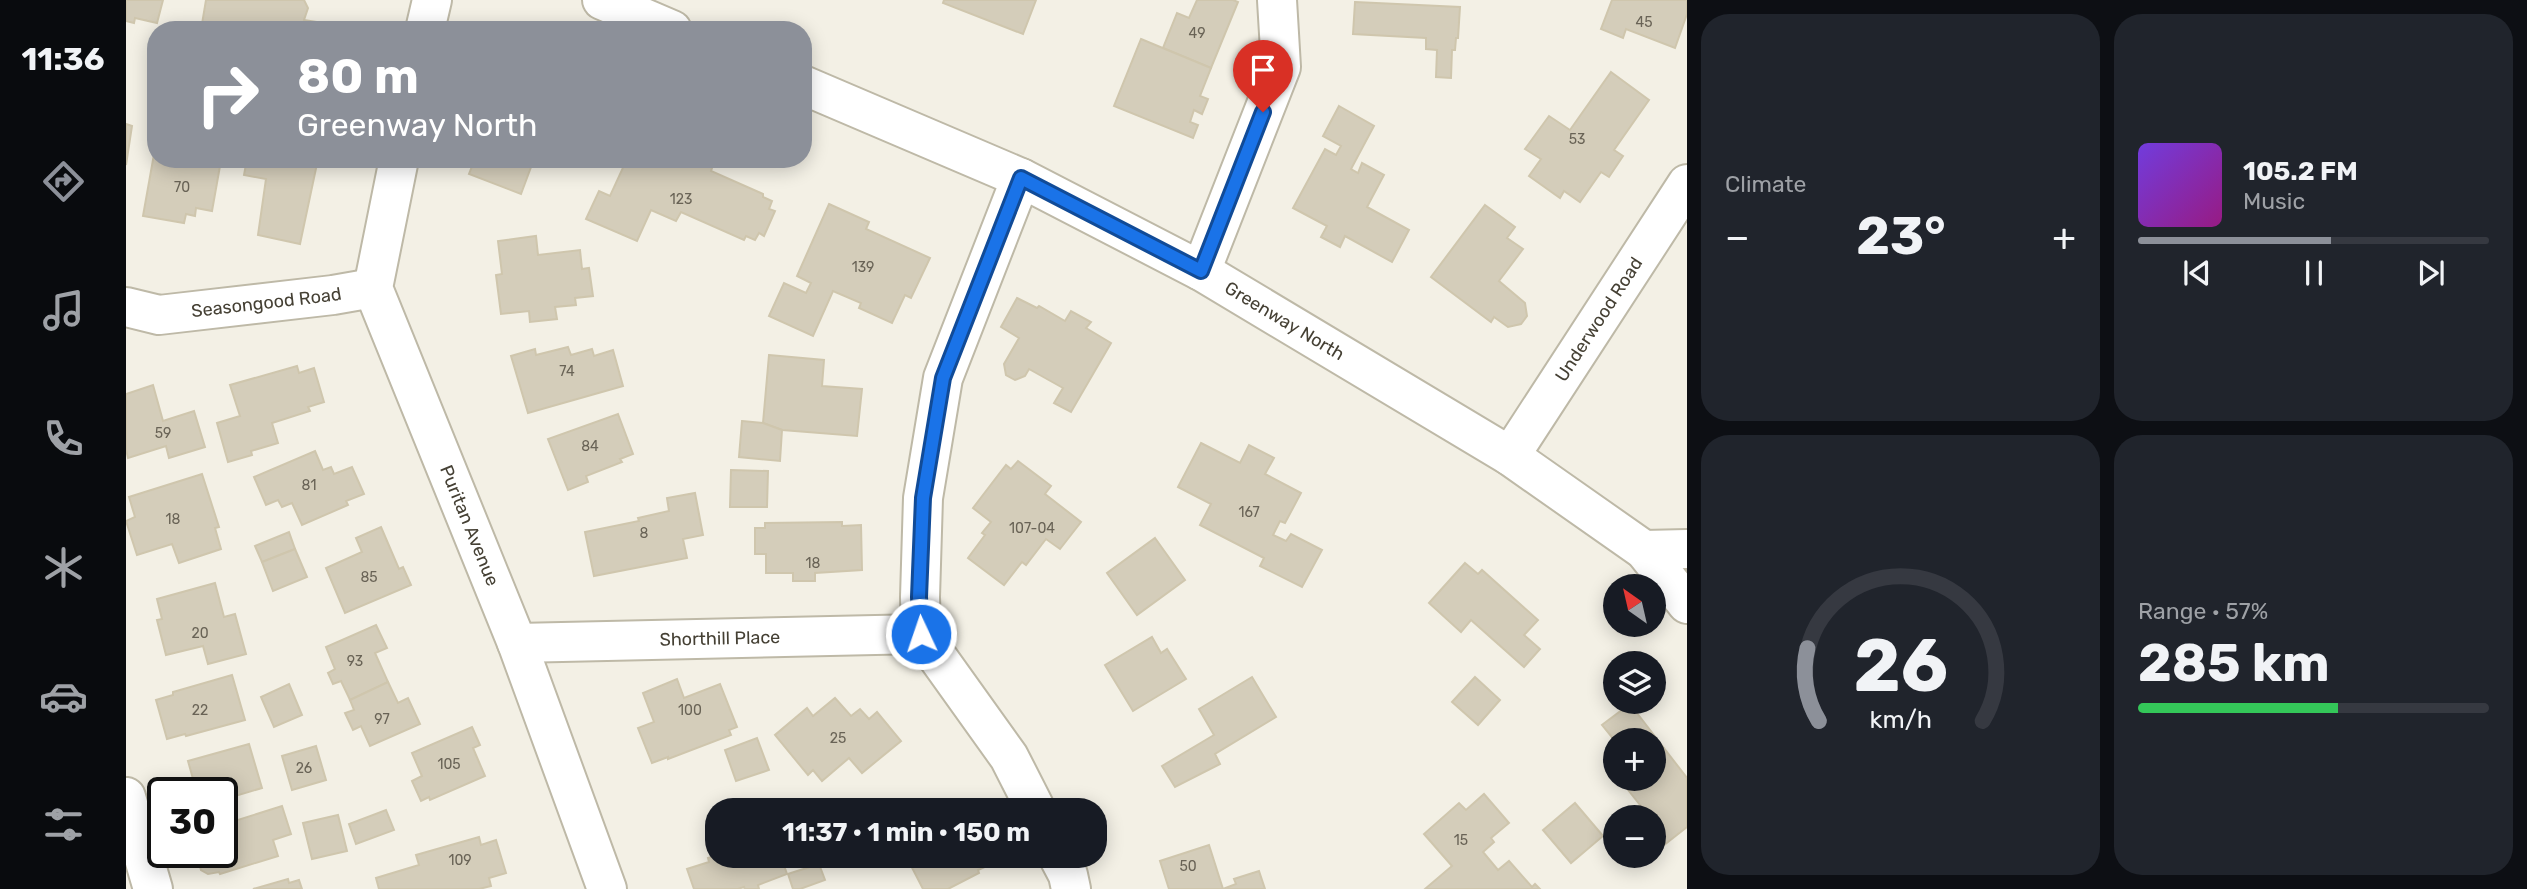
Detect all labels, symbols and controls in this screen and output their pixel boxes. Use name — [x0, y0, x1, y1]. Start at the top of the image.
house number: 45 — [1635, 14, 1653, 31]
house number: 49 — [1189, 25, 1205, 42]
text: 11:36 — [21, 40, 105, 78]
pin — [1233, 40, 1293, 112]
text: 80 m — [297, 47, 419, 105]
icon: right — [182, 49, 273, 140]
icon: arrive — [1244, 51, 1282, 89]
text: Greenway North — [297, 106, 538, 144]
house number: 53 — [1569, 131, 1585, 148]
text: 105.2 FM — [2243, 156, 2358, 187]
icon: directions — [39, 157, 88, 206]
text: Climate — [1725, 170, 1806, 198]
house number: 70 — [174, 179, 190, 196]
text: Music — [2243, 187, 2305, 215]
house number: 123 — [670, 191, 692, 208]
text: 23° — [1856, 205, 1946, 267]
text: − — [1725, 214, 1750, 260]
text: + — [2052, 214, 2076, 260]
street label: Underwood Road — [1550, 253, 1647, 386]
icon: previous — [2178, 254, 2216, 292]
icon: pause — [2295, 254, 2333, 292]
icon: next — [2412, 254, 2450, 292]
house number: 139 — [852, 259, 874, 276]
street label: Greenway North — [1221, 277, 1348, 365]
street label: Seasongood Road — [190, 283, 343, 322]
icon: music — [39, 286, 88, 335]
house number: 74 — [559, 363, 575, 380]
icon: phone — [39, 414, 88, 463]
house number: 59 — [155, 425, 171, 442]
house number: 84 — [581, 438, 599, 455]
street label: Puritan Avenue — [435, 462, 504, 589]
house number: 81 — [302, 477, 316, 494]
house number: 167 — [1238, 504, 1260, 521]
house number: 18 — [166, 511, 181, 528]
house number: 107-04 — [1009, 520, 1055, 537]
house number: 8 — [640, 525, 649, 542]
icon: climate — [39, 543, 88, 592]
house number: 18 — [806, 555, 821, 572]
house number: 85 — [360, 569, 378, 586]
north arrow — [1603, 574, 1666, 637]
map controls — [1603, 574, 1666, 868]
position arrow — [884, 597, 958, 671]
text: Range · 57% — [2138, 597, 2268, 625]
text: 26 — [1853, 623, 1948, 709]
house number: 20 — [191, 625, 209, 642]
street label: Shorthill Place — [659, 626, 781, 651]
text: 285 km — [2138, 632, 2330, 694]
button: layers — [1603, 651, 1666, 714]
house number: 93 — [347, 653, 363, 670]
icon: car — [39, 672, 88, 721]
house number: 22 — [192, 702, 208, 719]
house number: 100 — [678, 702, 702, 719]
text: km/h — [1869, 705, 1932, 734]
house number: 97 — [374, 711, 390, 728]
button: + — [1603, 728, 1666, 791]
house number: 25 — [830, 730, 846, 747]
house number: 105 — [437, 756, 461, 773]
house number: 26 — [296, 760, 312, 777]
speed limit sign: 30 — [147, 777, 238, 868]
icon: filters — [39, 800, 88, 849]
button: − — [1603, 805, 1666, 868]
text: 11:37 · 1 min · 150 m — [782, 817, 1030, 848]
house number: 15 — [1454, 832, 1468, 849]
house number: 109 — [448, 852, 472, 869]
house number: 50 — [1179, 858, 1197, 875]

